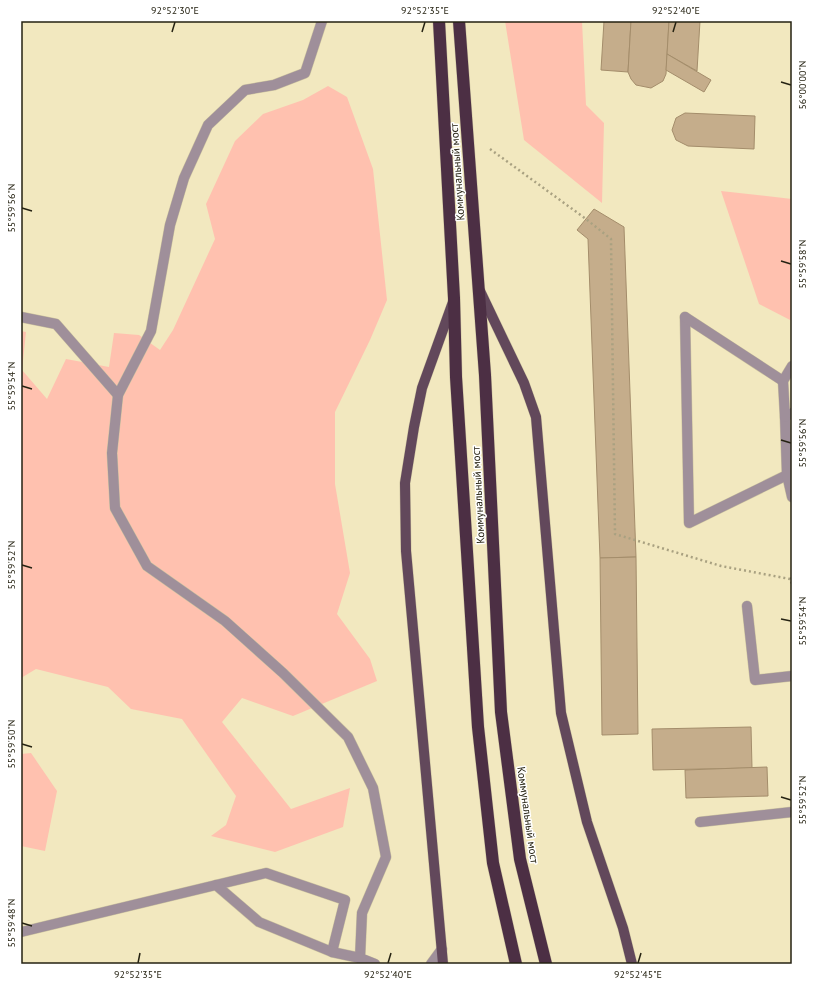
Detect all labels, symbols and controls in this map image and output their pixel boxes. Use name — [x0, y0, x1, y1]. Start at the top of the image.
text: 92°52'30"E — [151, 4, 199, 17]
text: 92°52'35"E — [401, 4, 449, 17]
text: 92°52'40"E — [652, 4, 700, 17]
text: 56°00'00"N — [796, 60, 809, 110]
street label: Коммунальный мост — [447, 122, 467, 221]
text: 55°59'56"N — [5, 183, 18, 233]
text: 55°59'58"N — [796, 239, 809, 289]
text: 55°59'54"N — [5, 361, 18, 411]
text: 55°59'56"N — [796, 418, 809, 468]
street label: Коммунальный мост — [468, 445, 488, 544]
text: 55°59'52"N — [5, 540, 18, 590]
text: 55°59'54"N — [796, 596, 809, 646]
text: 55°59'50"N — [5, 719, 18, 769]
street label: Коммунальный мост — [514, 766, 542, 865]
text: 55°59'52"N — [796, 775, 809, 825]
text: 55°59'48"N — [5, 898, 18, 948]
text: 92°52'35"E — [114, 968, 162, 981]
text: 92°52'40"E — [364, 968, 412, 981]
text: 92°52'45"E — [614, 968, 662, 981]

